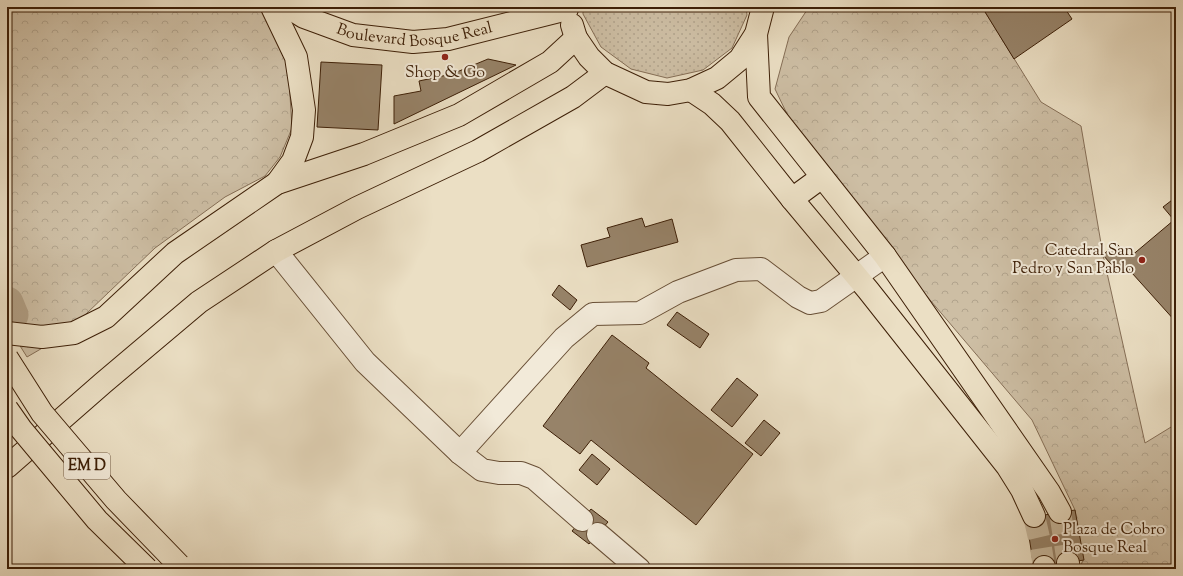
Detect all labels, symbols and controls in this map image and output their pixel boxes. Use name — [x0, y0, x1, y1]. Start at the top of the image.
street label: Boulevard Bosque Real — [333, 17, 495, 54]
marker: Shop & Go — [440, 52, 450, 62]
place label: Shop & Go — [405, 62, 485, 85]
place label: Catedral San Pedro y San Pablo — [1012, 240, 1135, 281]
marker: Catedral San Pedro y San Pablo — [1137, 255, 1147, 265]
road number: EM D — [64, 453, 110, 479]
place label: Plaza de Cobro Bosque Real — [1063, 519, 1165, 560]
marker: Plaza de Cobro Bosque Real — [1050, 534, 1060, 544]

